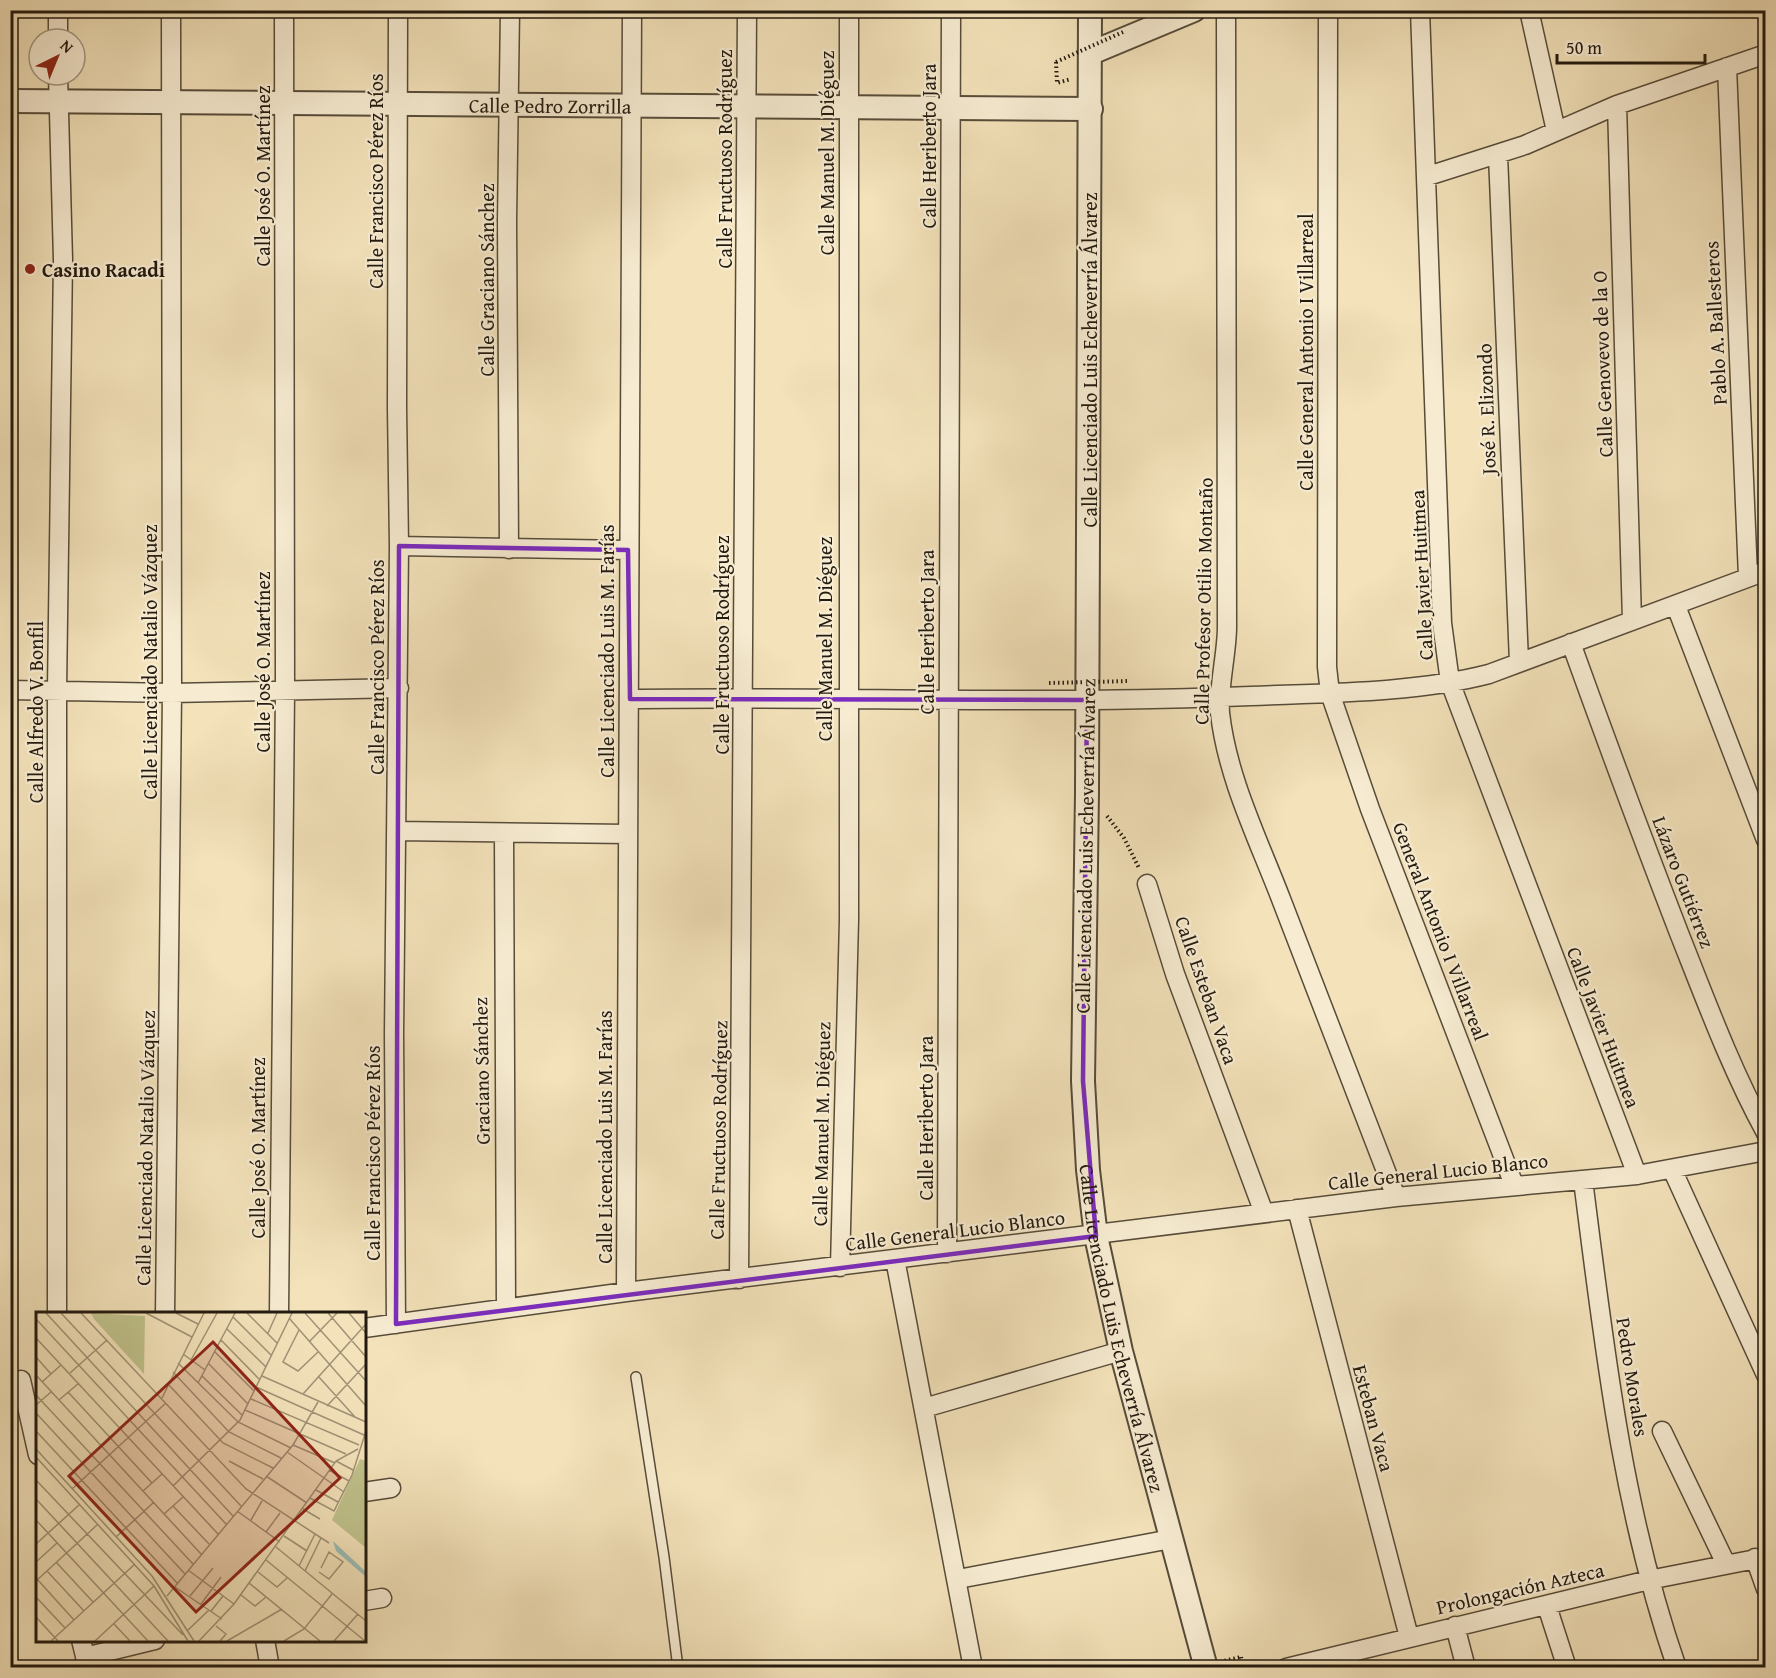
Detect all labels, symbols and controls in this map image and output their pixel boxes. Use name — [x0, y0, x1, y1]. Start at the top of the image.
north arrow — [27, 27, 87, 87]
scale bar — [1557, 27, 1706, 65]
text: N — [55, 34, 80, 59]
text: 50 m — [1566, 34, 1602, 61]
street label: Calle Fructuoso Rodríguez — [710, 49, 739, 268]
street label: Calle Manuel M. Diéguez — [812, 51, 841, 255]
street label: Calle Heriberto Jara — [914, 63, 943, 228]
street label: Calle Francisco Pérez Ríos — [361, 73, 390, 289]
street label: Calle José O. Martínez — [248, 85, 277, 267]
street label: Calle Pedro Zorrilla — [469, 90, 632, 120]
street label: Calle Graciano Sánchez — [472, 183, 501, 376]
street label: Calle Licenciado Luis Echeverría Álvarez — [1075, 192, 1104, 527]
street label: Calle General Antonio I Villarreal — [1291, 213, 1320, 491]
street label: Pablo A. Ballesteros — [1696, 240, 1734, 406]
place label: Casino Racadi — [42, 255, 165, 284]
marker: Casino Racadi — [23, 262, 37, 276]
street label: Calle Genovevo de la O — [1584, 270, 1620, 458]
street label: José R. Elizondo — [1469, 343, 1503, 478]
street label: Calle Profesor Otilio Montaño — [1186, 477, 1220, 725]
street label: Calle Javier Huitmea — [1402, 489, 1440, 661]
street label: Calle Licenciado Natalio Vázquez — [135, 524, 164, 800]
street label: Calle Licenciado Luis M. Farías — [592, 524, 621, 778]
street label: Calle Fructuoso Rodríguez — [707, 535, 736, 754]
street label: Calle Manuel M. Diéguez — [810, 537, 839, 741]
street label: Calle Heriberto Jara — [912, 549, 941, 714]
street label: Calle Francisco Pérez Ríos — [362, 559, 391, 775]
street label: Calle José O. Martínez — [248, 571, 277, 753]
street label: Calle Alfredo V. Bonfil — [21, 620, 50, 803]
street label: Calle Licenciado Luis Echeverría Álvarez — [1068, 678, 1102, 1014]
street label: Lázaro Gutiérrez — [1646, 812, 1723, 952]
street label: General Antonio I Villarreal — [1386, 818, 1496, 1045]
street label: Calle Esteban Vaca — [1168, 912, 1246, 1068]
street label: Calle Javier Huitmea — [1560, 942, 1648, 1112]
street label: Graciano Sánchez — [465, 997, 497, 1145]
street label: Calle Licenciado Natalio Vázquez — [128, 1010, 162, 1286]
street label: Calle Licenciado Luis M. Farías — [590, 1010, 619, 1264]
street label: Calle Fructuoso Rodríguez — [702, 1020, 734, 1240]
street label: Calle Manuel M. Diéguez — [805, 1021, 837, 1226]
street label: Calle Heriberto Jara — [911, 1035, 940, 1200]
street label: Calle Francisco Pérez Ríos — [358, 1045, 387, 1261]
street label: Calle José O. Martínez — [243, 1057, 272, 1239]
street label: Calle General Lucio Blanco — [1327, 1145, 1549, 1197]
street label: Calle Licenciado Luis Echeverría Álvarez — [1073, 1163, 1173, 1495]
street label: Calle General Lucio Blanco — [844, 1202, 1066, 1258]
inset map — [36, 1312, 366, 1642]
street label: Pedro Morales — [1609, 1315, 1657, 1439]
street label: Esteban Vaca — [1346, 1361, 1402, 1475]
street label: Prolongación Azteca — [1433, 1554, 1607, 1621]

